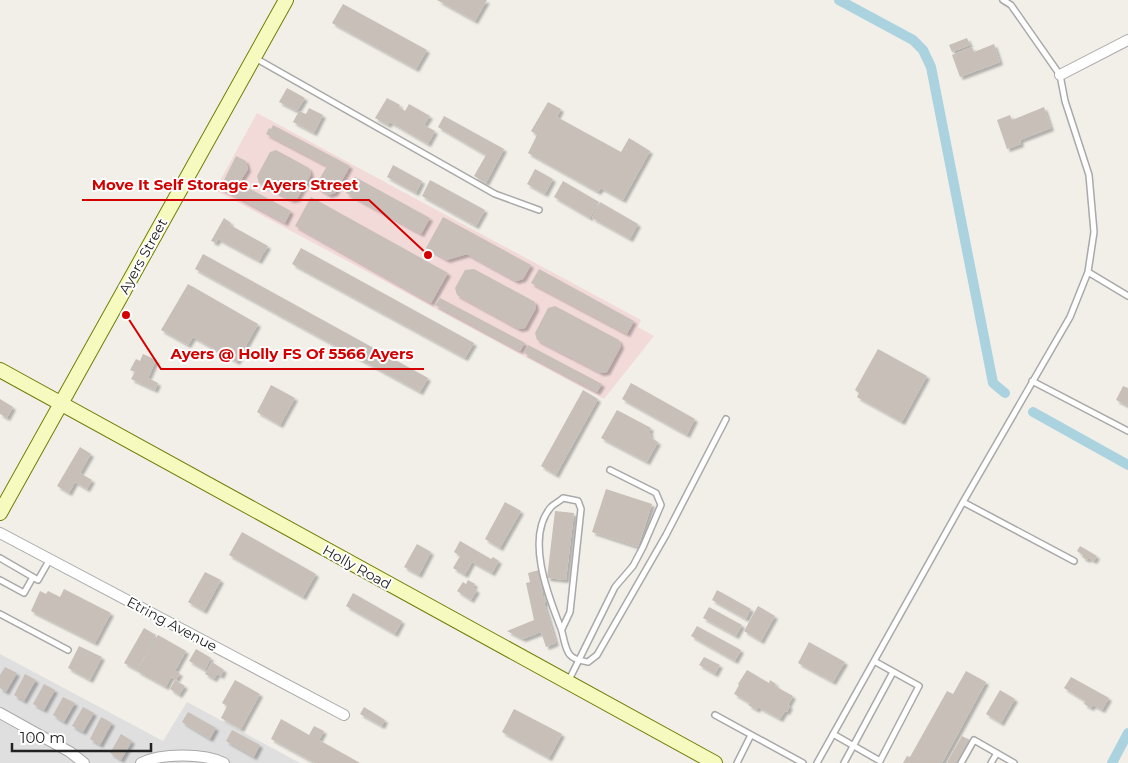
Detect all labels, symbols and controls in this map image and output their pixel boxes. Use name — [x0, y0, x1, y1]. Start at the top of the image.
callout: Move It Self Storage - Ayers Street — [82, 170, 369, 200]
text: Move It Self Storage - Ayers Street — [92, 175, 359, 194]
street label: Ayers Street — [115, 215, 171, 297]
callout: Ayers @ Holly FS Of 5566 Ayers — [161, 339, 424, 369]
text: Ayers @ Holly FS Of 5566 Ayers — [170, 344, 413, 363]
street label: Holly Road — [320, 541, 394, 593]
street label: Etring Avenue — [124, 593, 220, 655]
scale bar — [12, 720, 151, 752]
text: 100 m — [20, 728, 65, 747]

